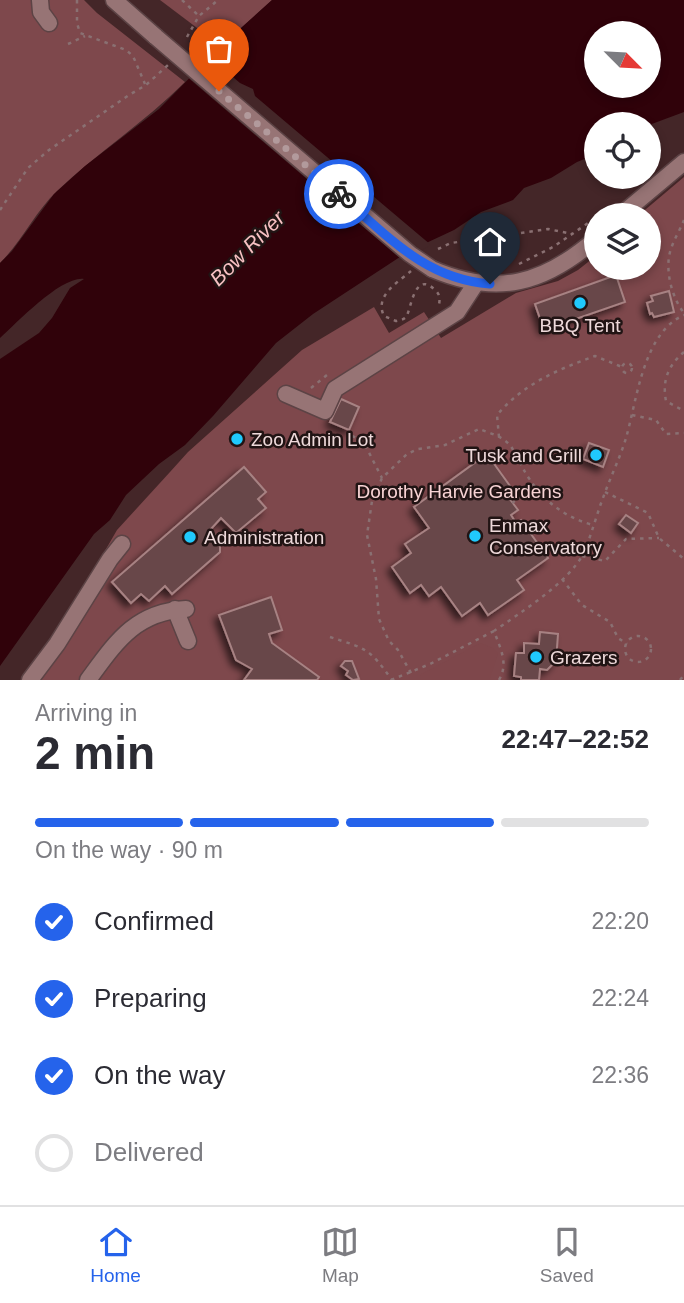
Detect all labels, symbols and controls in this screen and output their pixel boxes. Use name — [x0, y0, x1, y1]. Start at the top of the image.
pin — [189, 19, 249, 91]
north arrow — [584, 21, 662, 98]
map controls — [584, 21, 661, 280]
icon: bag — [200, 30, 238, 68]
button: locate — [584, 112, 661, 189]
courier — [304, 159, 374, 229]
icon: bike — [320, 175, 358, 213]
button: layers — [584, 203, 661, 280]
water label: Bow River — [205, 205, 290, 290]
pin — [460, 212, 520, 284]
icon: home — [471, 223, 509, 261]
marker: BBQ Tent — [572, 295, 588, 311]
place label: BBQ Tent — [540, 315, 621, 336]
place label: Zoo Admin Lot — [251, 429, 374, 450]
marker: Zoo Admin Lot — [229, 431, 245, 447]
place label: Tusk and Grill — [466, 445, 582, 466]
marker: Tusk and Grill — [588, 447, 604, 463]
park label: Dorothy Harvie Gardens — [357, 481, 561, 502]
place label: Enmax Conservatory — [489, 515, 602, 558]
place label: Administration — [204, 527, 324, 548]
marker: Enmax Conservatory — [467, 528, 483, 544]
marker: Administration — [182, 529, 198, 545]
place label: Grazers — [550, 647, 618, 668]
marker: Grazers — [528, 649, 544, 665]
text: Arriving in — [35, 700, 137, 726]
text: 22:47–22:52 — [502, 724, 649, 754]
text: 2 min — [35, 727, 155, 779]
text: On the way · 90 m — [35, 837, 223, 863]
icon: check — [35, 903, 73, 941]
text: Confirmed — [94, 906, 214, 936]
text: 22:20 — [591, 908, 649, 934]
icon: check — [35, 980, 73, 1018]
text: Preparing — [94, 983, 207, 1013]
text: 22:24 — [591, 985, 649, 1011]
icon: check — [35, 1057, 73, 1095]
text: On the way — [94, 1060, 226, 1090]
text: 22:36 — [591, 1062, 649, 1088]
text: Delivered — [94, 1137, 204, 1167]
tab: Home — [90, 1223, 141, 1287]
tab: Map — [321, 1223, 359, 1287]
tab: Saved — [540, 1223, 594, 1287]

